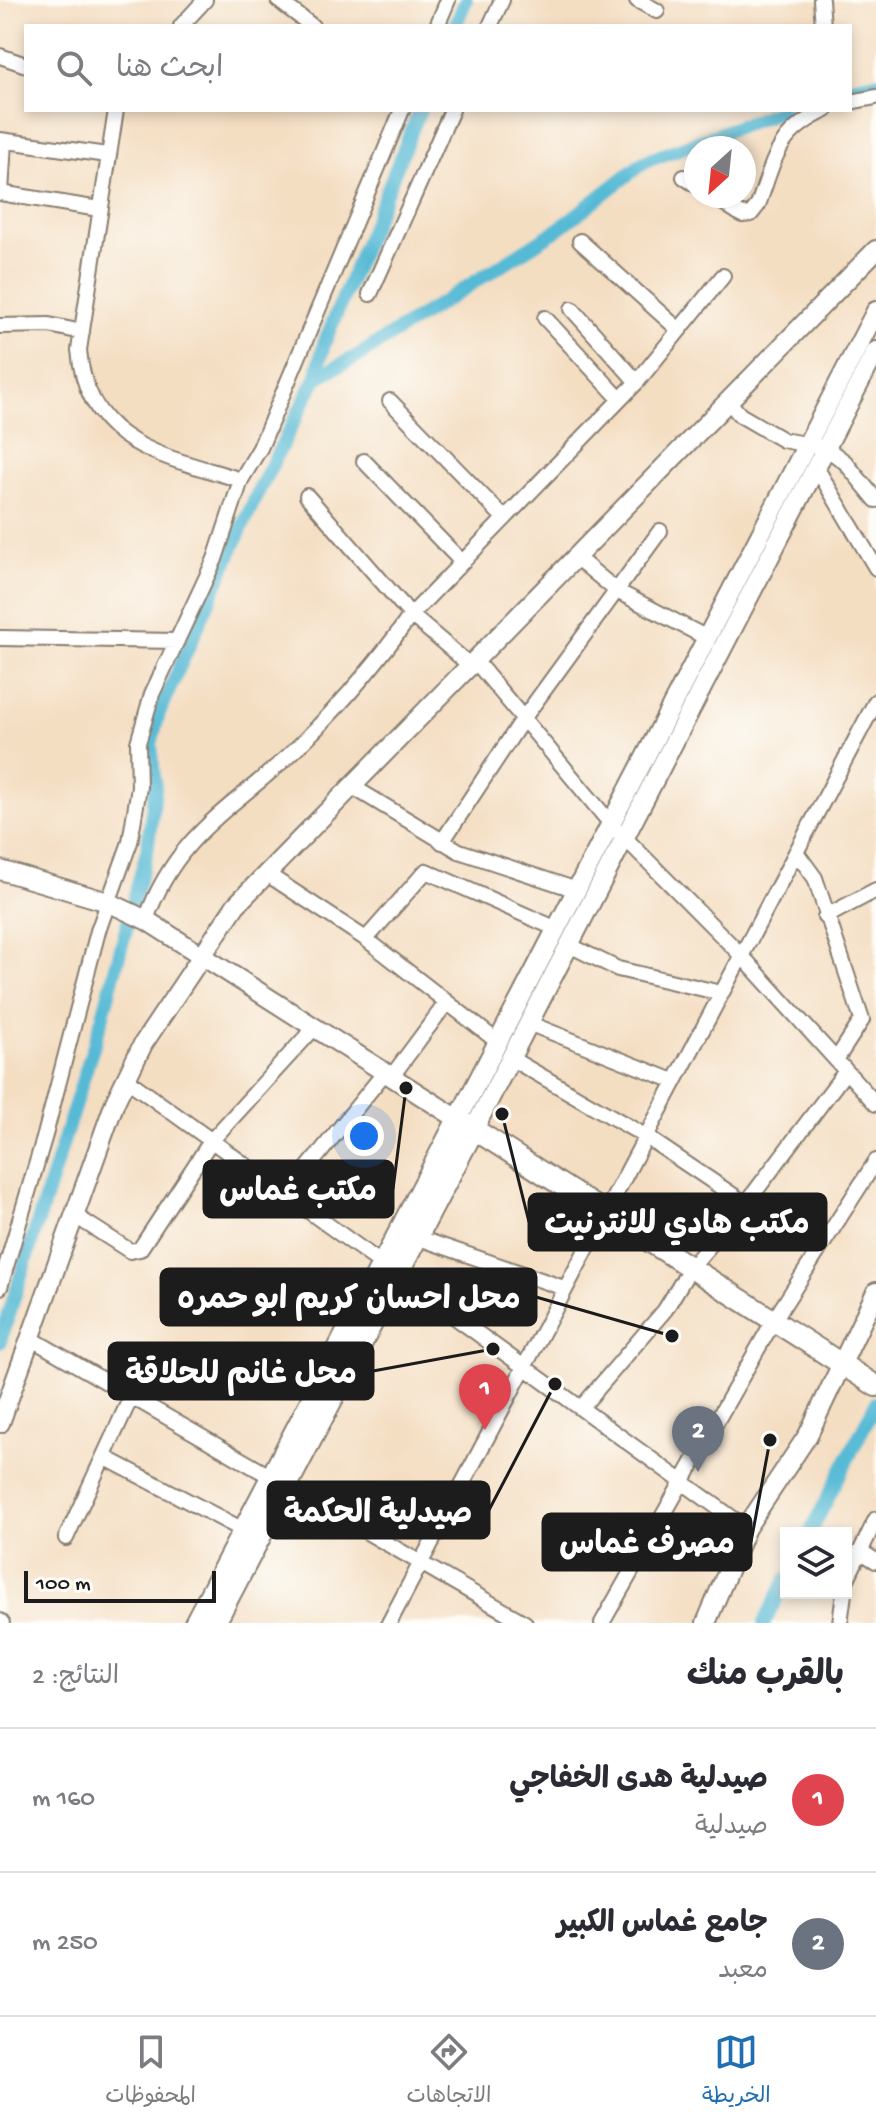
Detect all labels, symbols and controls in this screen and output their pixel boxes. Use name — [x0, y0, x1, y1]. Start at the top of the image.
search box — [24, 24, 852, 112]
icon: search — [52, 46, 96, 90]
text: ابحث هنا — [116, 53, 223, 88]
north arrow — [684, 136, 756, 208]
your location — [344, 1116, 384, 1156]
callout: مكتب غماس — [204, 1161, 393, 1217]
text: مكتب غماس — [219, 1175, 377, 1213]
callout: مكتب هادي للانترنيت — [529, 1194, 826, 1250]
text: مكتب هادي للانترنيت — [544, 1208, 810, 1246]
callout: محل احسان كريم ابو حمره — [161, 1269, 536, 1325]
text: محل احسان كريم ابو حمره — [177, 1283, 521, 1321]
callout: محل غانم للحلاقة — [109, 1343, 373, 1399]
text: محل غانم للحلاقة — [125, 1355, 357, 1396]
pin: 1 — [459, 1364, 511, 1430]
pin: 2 — [672, 1406, 724, 1472]
callout: صيدلية الحكمة — [268, 1482, 489, 1538]
text: صيدلية الحكمة — [284, 1496, 472, 1535]
callout: مصرف غماس — [543, 1514, 751, 1570]
text: مصرف غماس — [559, 1525, 735, 1566]
map controls — [780, 1527, 852, 1599]
button: layers — [780, 1527, 852, 1599]
scale bar — [24, 1567, 216, 1603]
text: 100 m — [36, 1572, 91, 1598]
text: بالقرب منك — [687, 1658, 844, 1698]
text: النتائج: 2 — [32, 1663, 119, 1694]
text: صيدلية هدى الخفاجي — [509, 1764, 768, 1799]
text: 160 m — [32, 1785, 95, 1816]
text: 1 — [813, 1785, 823, 1816]
text: صيدلية — [695, 1813, 768, 1844]
text: جامع غماس الكبير — [557, 1908, 768, 1943]
text: 250 m — [32, 1929, 98, 1960]
text: 2 — [812, 1929, 824, 1960]
text: معبد — [718, 1957, 768, 1988]
tab: المحفوظات — [105, 2030, 196, 2114]
tab: الاتجاهات — [407, 2030, 491, 2114]
tab: الخريطة — [702, 2030, 771, 2114]

